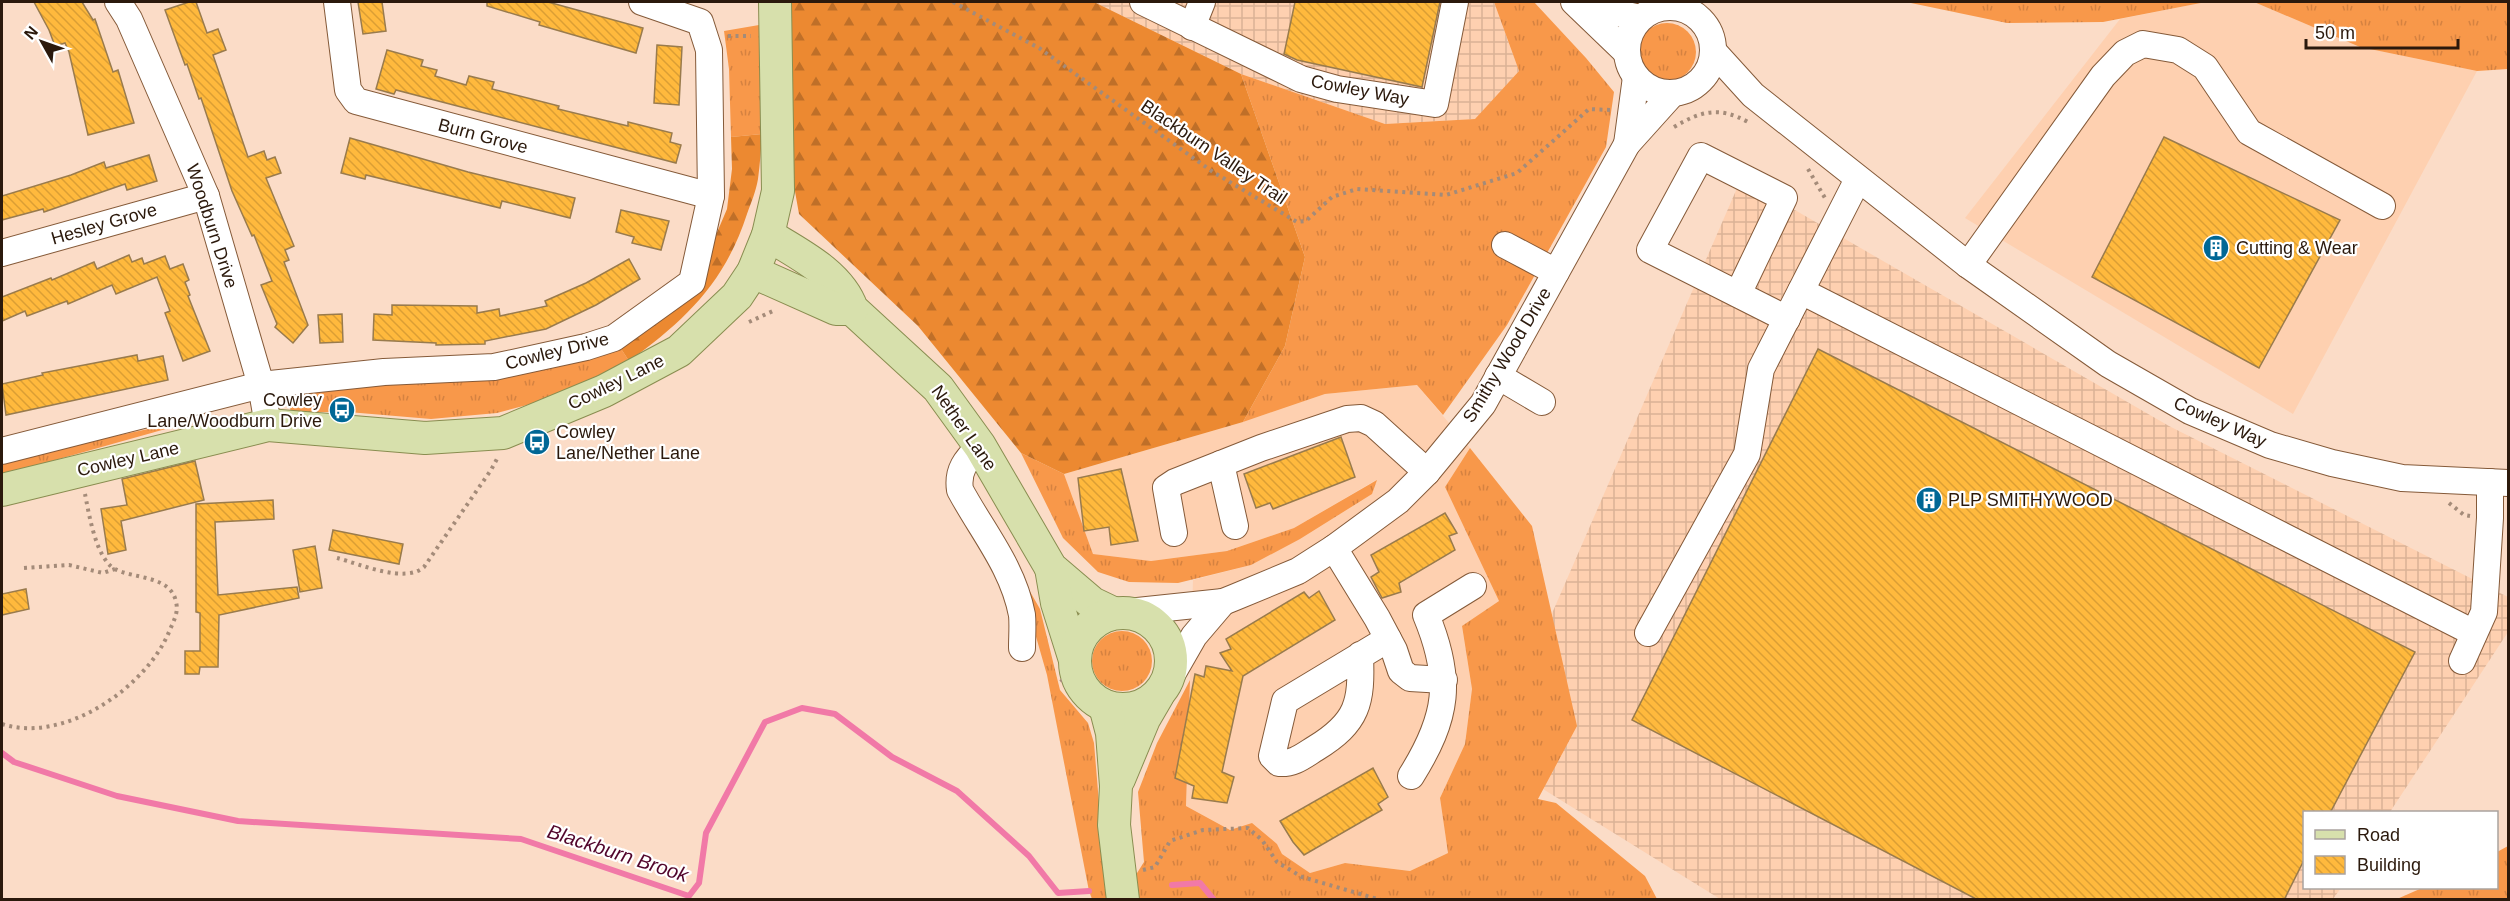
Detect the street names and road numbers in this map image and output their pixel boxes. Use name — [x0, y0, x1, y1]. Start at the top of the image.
street label: Cowley Way — [1309, 71, 1411, 109]
street label: Blackburn Valley Trail — [1137, 96, 1291, 208]
street label: Burn Grove — [436, 114, 530, 158]
street label: Woodburn Drive — [182, 161, 242, 291]
street label: Hesley Grove — [49, 199, 159, 249]
street label: Smithy Wood Drive — [1459, 284, 1555, 426]
street label: Cowley Drive — [503, 328, 611, 374]
street label: Cowley Lane — [565, 350, 667, 414]
street label: Nether Lane — [927, 382, 1001, 474]
street label: Cowley Way — [2171, 393, 2269, 451]
street label: Cowley Lane — [75, 438, 181, 480]

